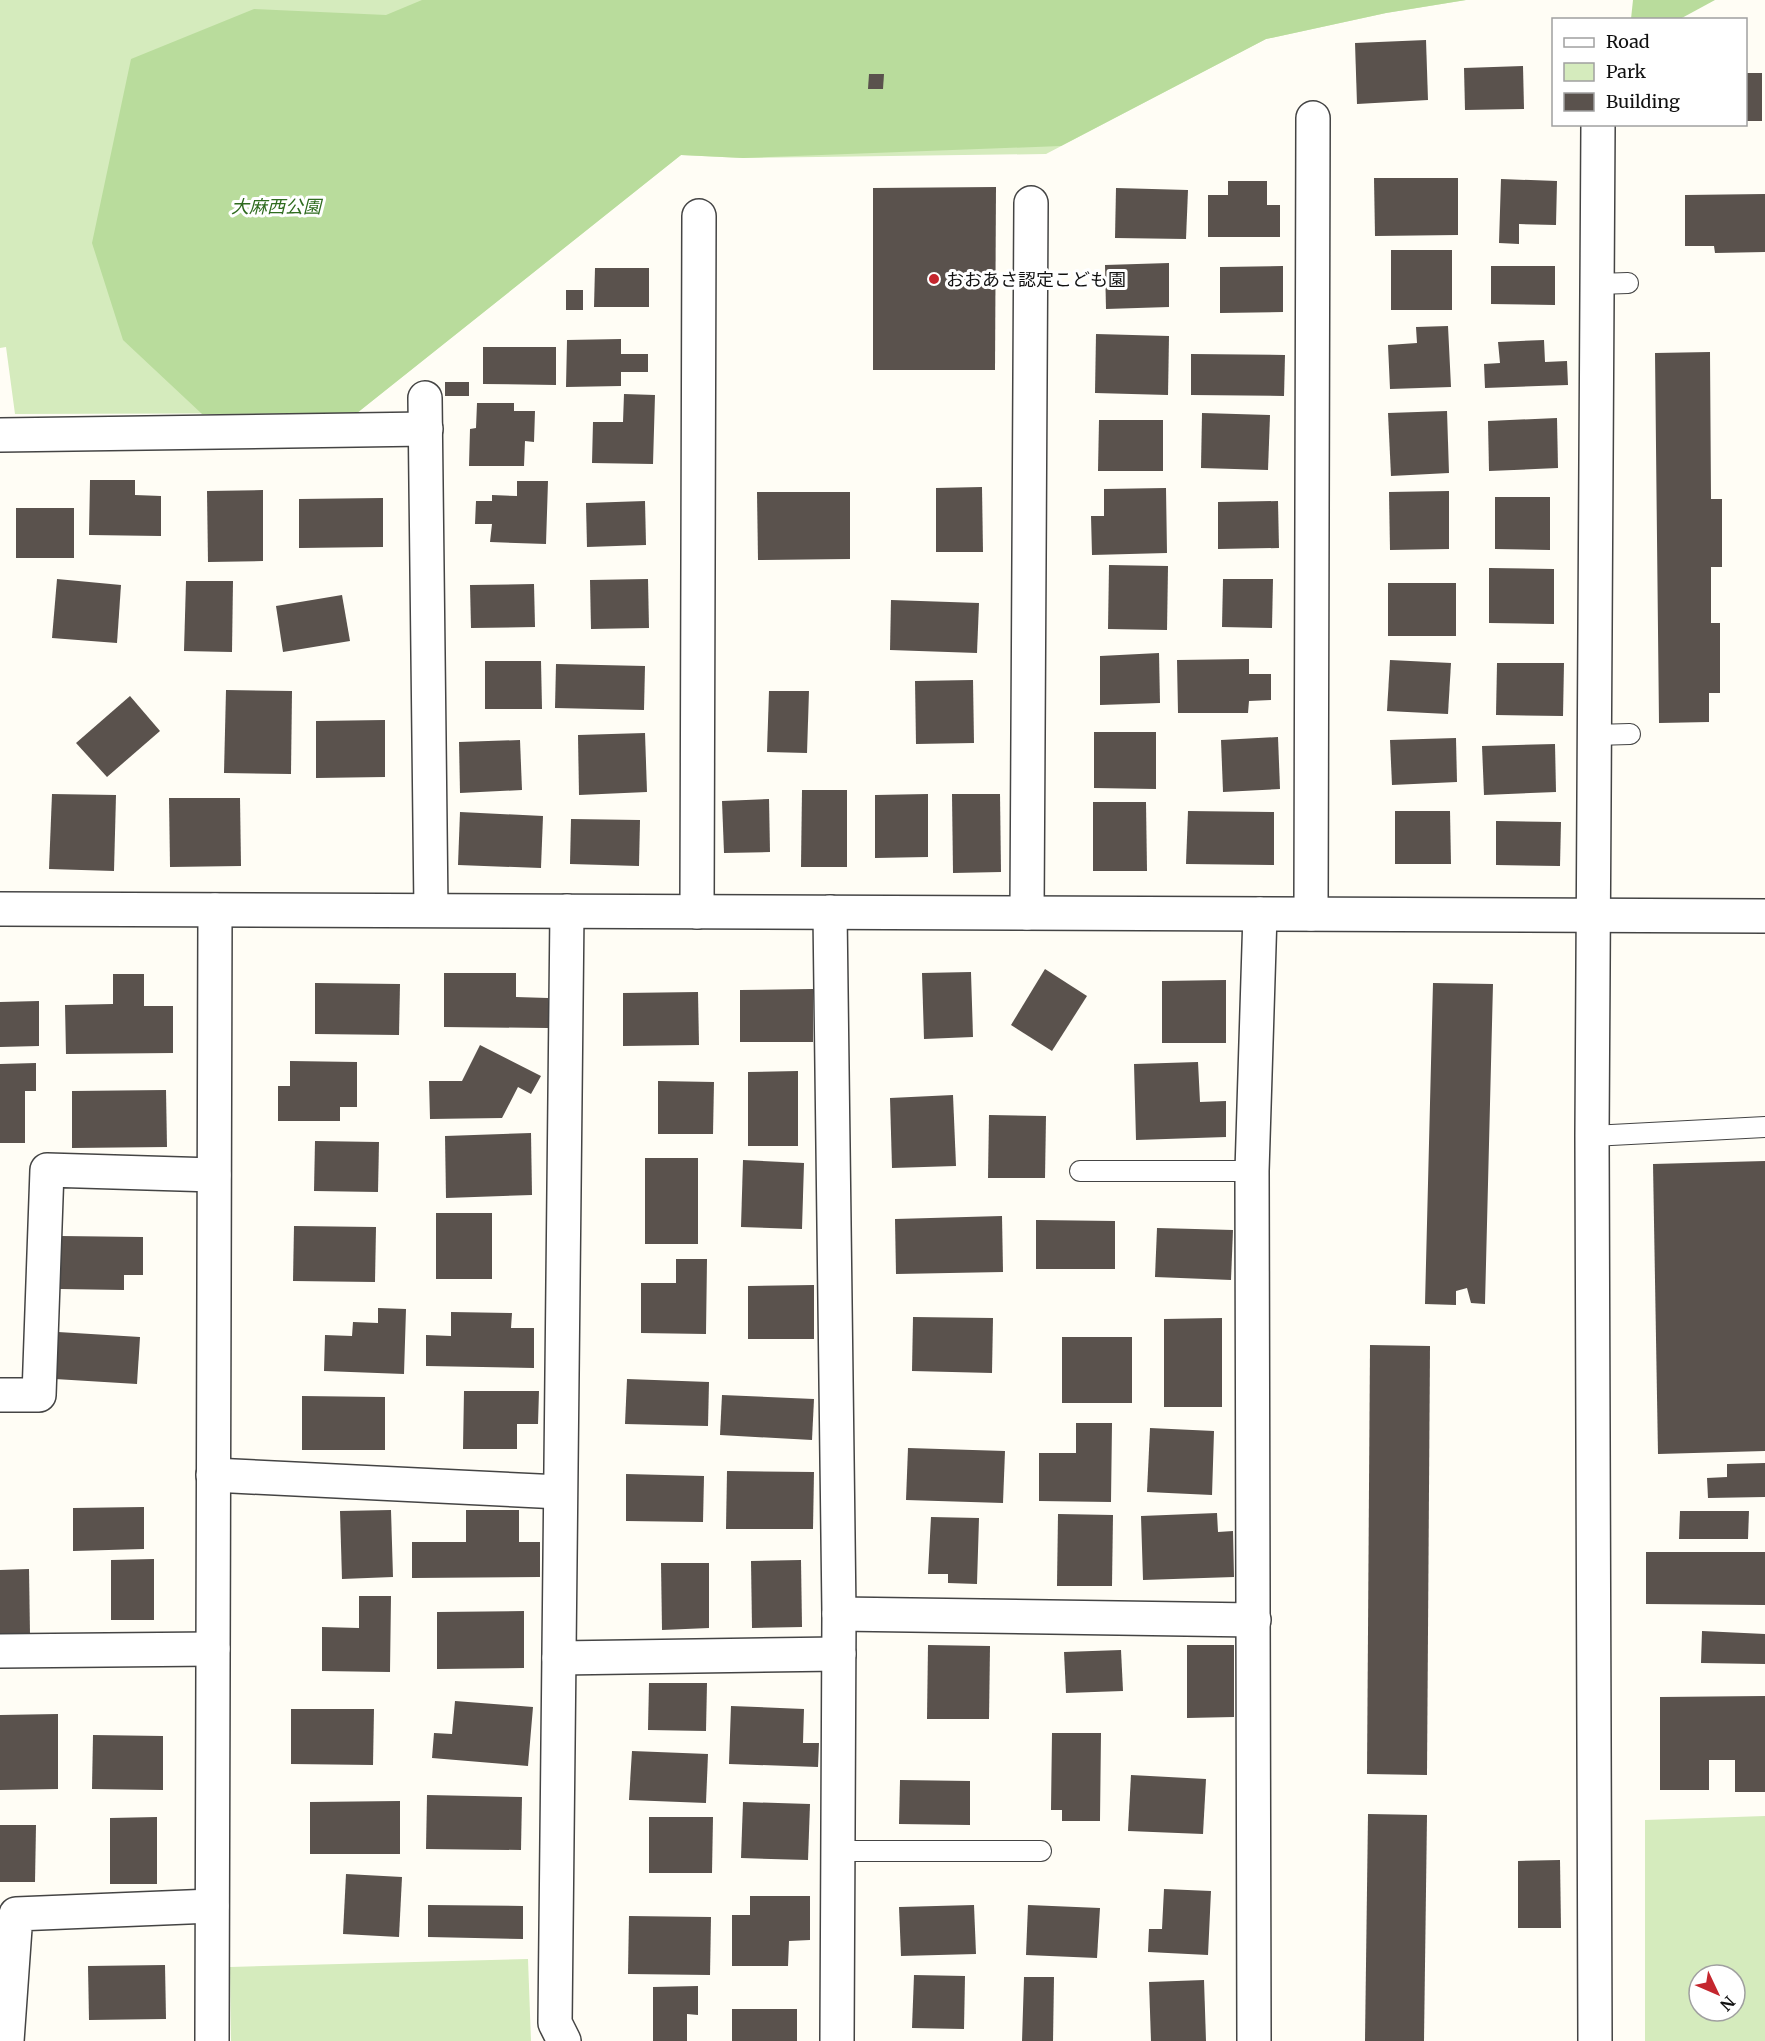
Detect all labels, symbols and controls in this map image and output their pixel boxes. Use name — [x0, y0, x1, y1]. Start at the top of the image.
legend — [1552, 18, 1747, 126]
text: Road — [1606, 30, 1650, 53]
text: Park — [1606, 60, 1647, 83]
text: Building — [1606, 90, 1680, 113]
park label: 大麻西公園 — [231, 195, 324, 218]
place label: おおあさ認定こども園 — [946, 268, 1126, 291]
marker: おおあさ認定こども園 — [927, 272, 941, 286]
north arrow — [1687, 1963, 1747, 2023]
text: N — [1716, 1992, 1739, 2015]

